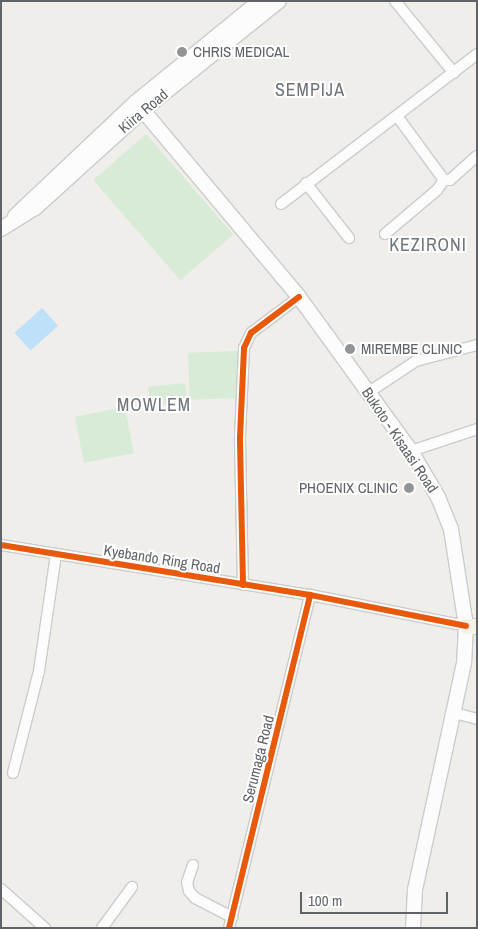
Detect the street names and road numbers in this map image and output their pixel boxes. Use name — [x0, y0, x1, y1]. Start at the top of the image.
street label: Kiira Road — [115, 85, 171, 137]
street label: Bukoto - Kisaasi Road — [358, 384, 442, 496]
street label: Kyebando Ring Road — [103, 541, 221, 577]
street label: Serumaga Road — [238, 713, 278, 805]

